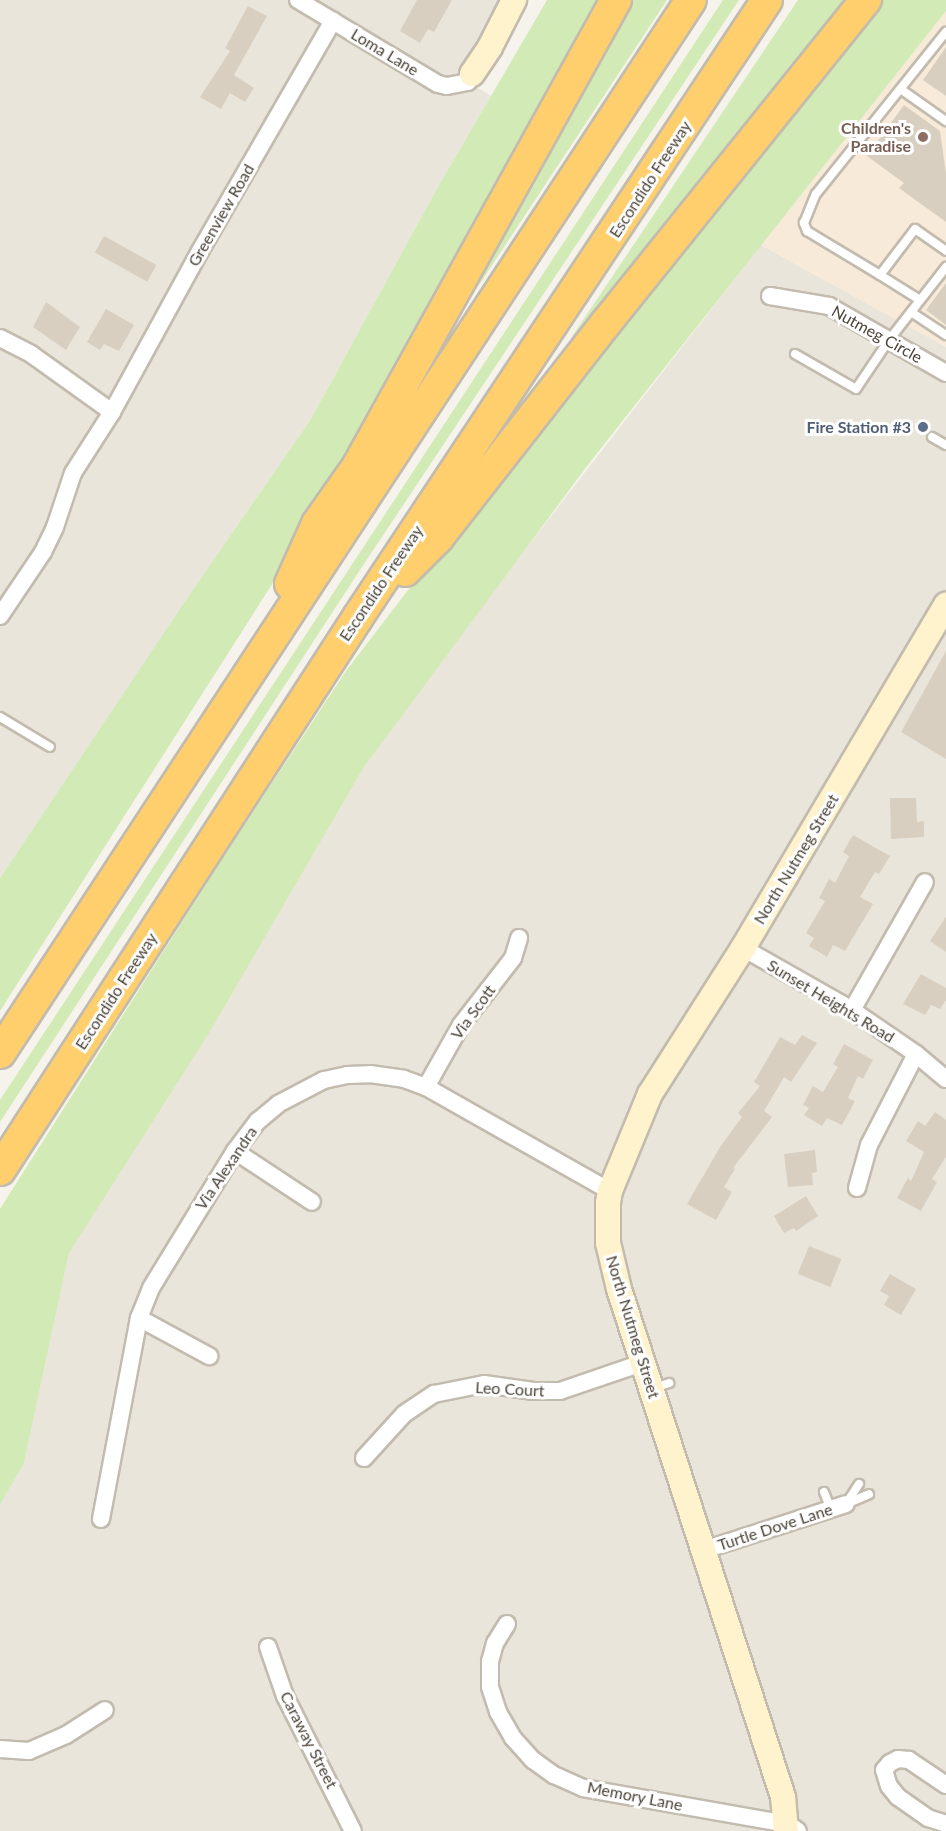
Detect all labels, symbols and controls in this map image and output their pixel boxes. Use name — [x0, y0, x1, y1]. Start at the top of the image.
street label: Loma Lane — [348, 24, 422, 80]
street label: Escondido Freeway — [605, 117, 695, 241]
place label: Children's Paradise — [841, 118, 911, 156]
marker: Children's Paradise — [916, 130, 930, 144]
street label: Greenview Road — [184, 160, 258, 270]
street label: Nutmeg Circle — [828, 301, 926, 367]
place label: Fire Station #3 — [806, 417, 911, 437]
marker: Fire Station #3 — [916, 420, 930, 434]
street label: Escondido Freeway — [335, 521, 427, 645]
street label: North Nutmeg Street — [750, 790, 842, 928]
street label: Escondido Freeway — [71, 929, 161, 1053]
street label: Sunset Heights Road — [764, 955, 898, 1047]
street label: Via Scott — [447, 981, 499, 1043]
street label: Via Alexandra — [191, 1122, 261, 1214]
street label: North Nutmeg Street — [602, 1253, 664, 1401]
street label: Leo Court — [475, 1378, 545, 1400]
street label: Turtle Dove Lane — [715, 1499, 835, 1555]
street label: Caraway Street — [276, 1688, 342, 1792]
street label: Memory Lane — [586, 1777, 684, 1815]

